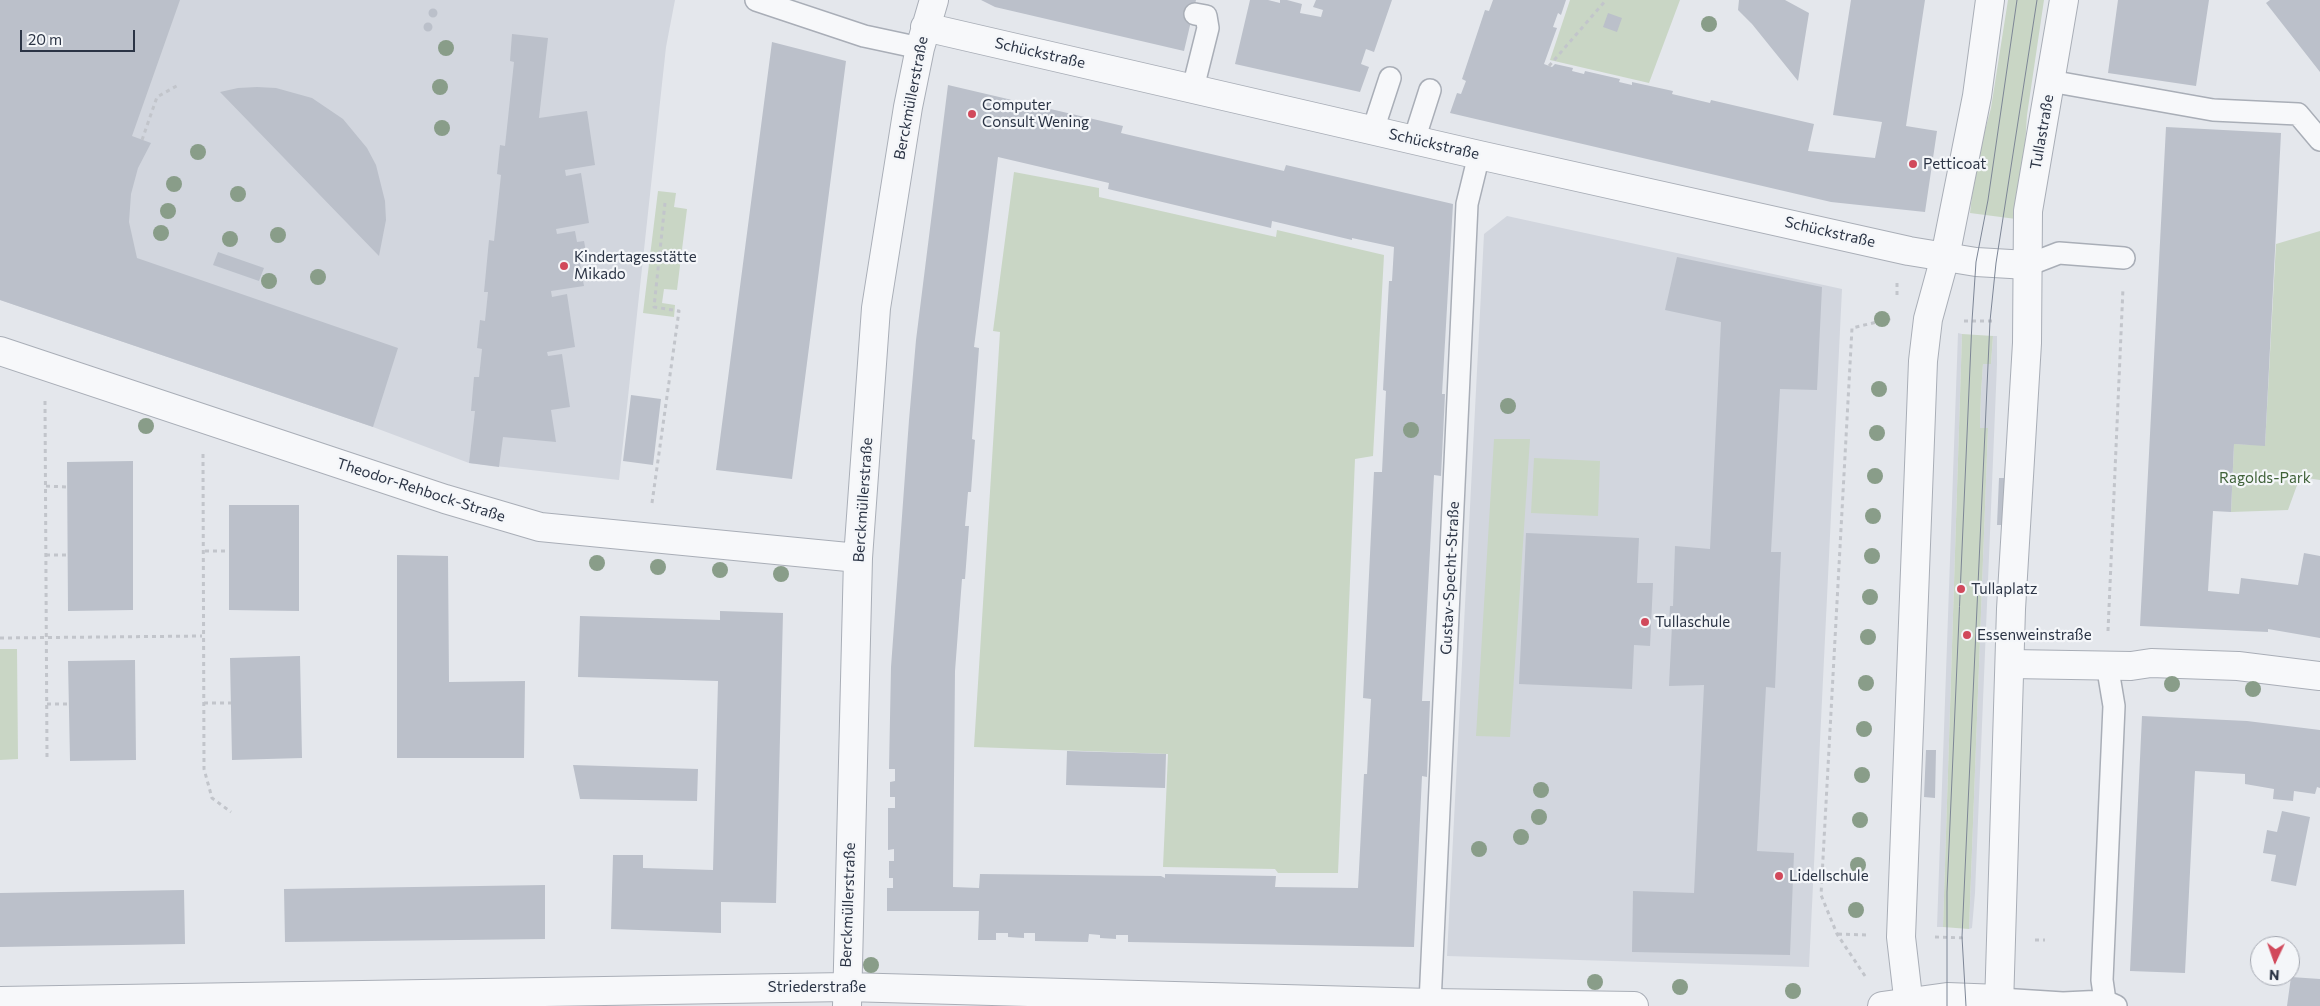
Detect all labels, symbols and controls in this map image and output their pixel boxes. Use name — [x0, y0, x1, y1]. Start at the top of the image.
scale bar — [22, 20, 138, 52]
text: 20 m — [28, 30, 62, 48]
street label: Schückstraße — [993, 34, 1087, 72]
street label: Berckmüllerstraße — [890, 35, 932, 161]
street label: Tullastraße — [2027, 93, 2057, 171]
place label: Computer Consult Wening — [982, 96, 1089, 131]
marker: Computer Consult Wening — [966, 108, 978, 120]
street label: Schückstraße — [1387, 125, 1481, 163]
place label: Petticoat — [1923, 155, 1986, 173]
marker: Petticoat — [1907, 158, 1919, 170]
street label: Schückstraße — [1783, 213, 1877, 251]
place label: Kindertagesstätte Mikado — [574, 248, 697, 283]
marker: Kindertagesstätte Mikado — [558, 260, 570, 272]
street label: Berckmüllerstraße — [850, 437, 876, 563]
street label: Theodor-Rehbock-Straße — [335, 454, 507, 526]
park label: Ragolds-Park — [2219, 469, 2311, 487]
street label: Gustav-Specht-Straße — [1437, 501, 1463, 655]
place label: Tullaplatz — [1971, 580, 2037, 598]
marker: Tullaplatz — [1955, 583, 1967, 595]
place label: Tullaschule — [1655, 613, 1730, 631]
marker: Tullaschule — [1639, 616, 1651, 628]
place label: Essenweinstraße — [1977, 626, 2092, 644]
marker: Essenweinstraße — [1961, 629, 1973, 641]
street label: Berckmüllerstraße — [837, 842, 859, 968]
place label: Lidellschule — [1789, 867, 1869, 885]
marker: Lidellschule — [1773, 870, 1785, 882]
north arrow — [2250, 936, 2300, 986]
text: N — [2269, 967, 2280, 984]
street label: Striederstraße — [768, 978, 866, 996]

